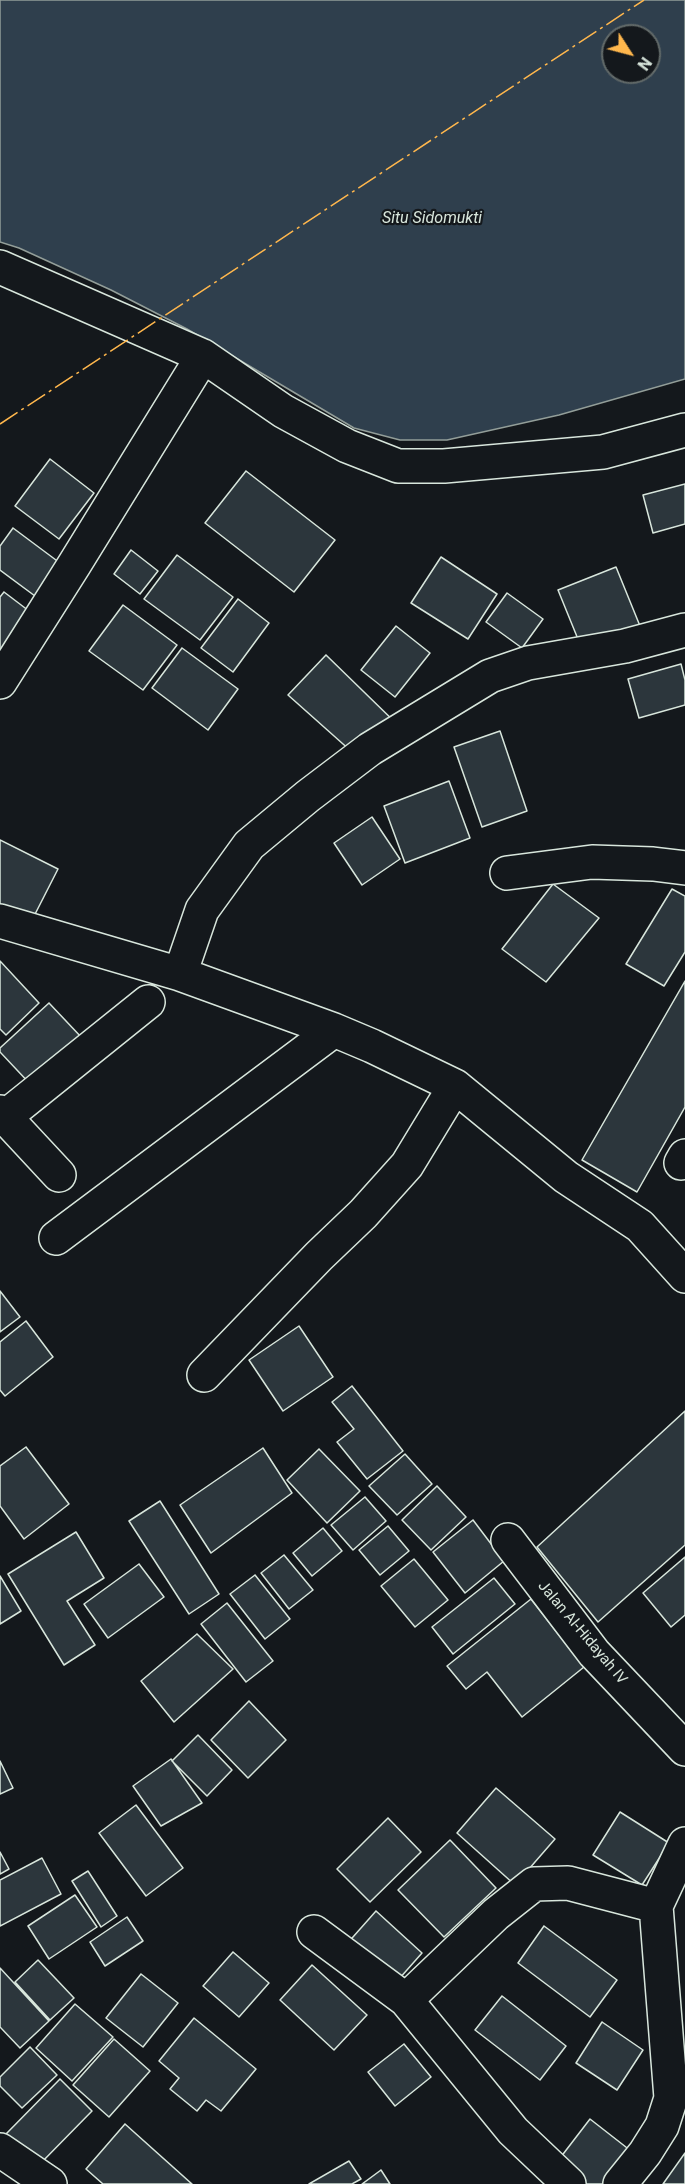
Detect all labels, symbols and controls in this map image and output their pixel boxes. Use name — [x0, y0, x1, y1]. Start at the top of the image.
north arrow — [601, 24, 661, 84]
text: N — [633, 54, 655, 74]
water label: Situ Sidomukti — [382, 209, 482, 229]
street label: Jalan Al-Hidayah IV — [534, 1578, 630, 1688]

